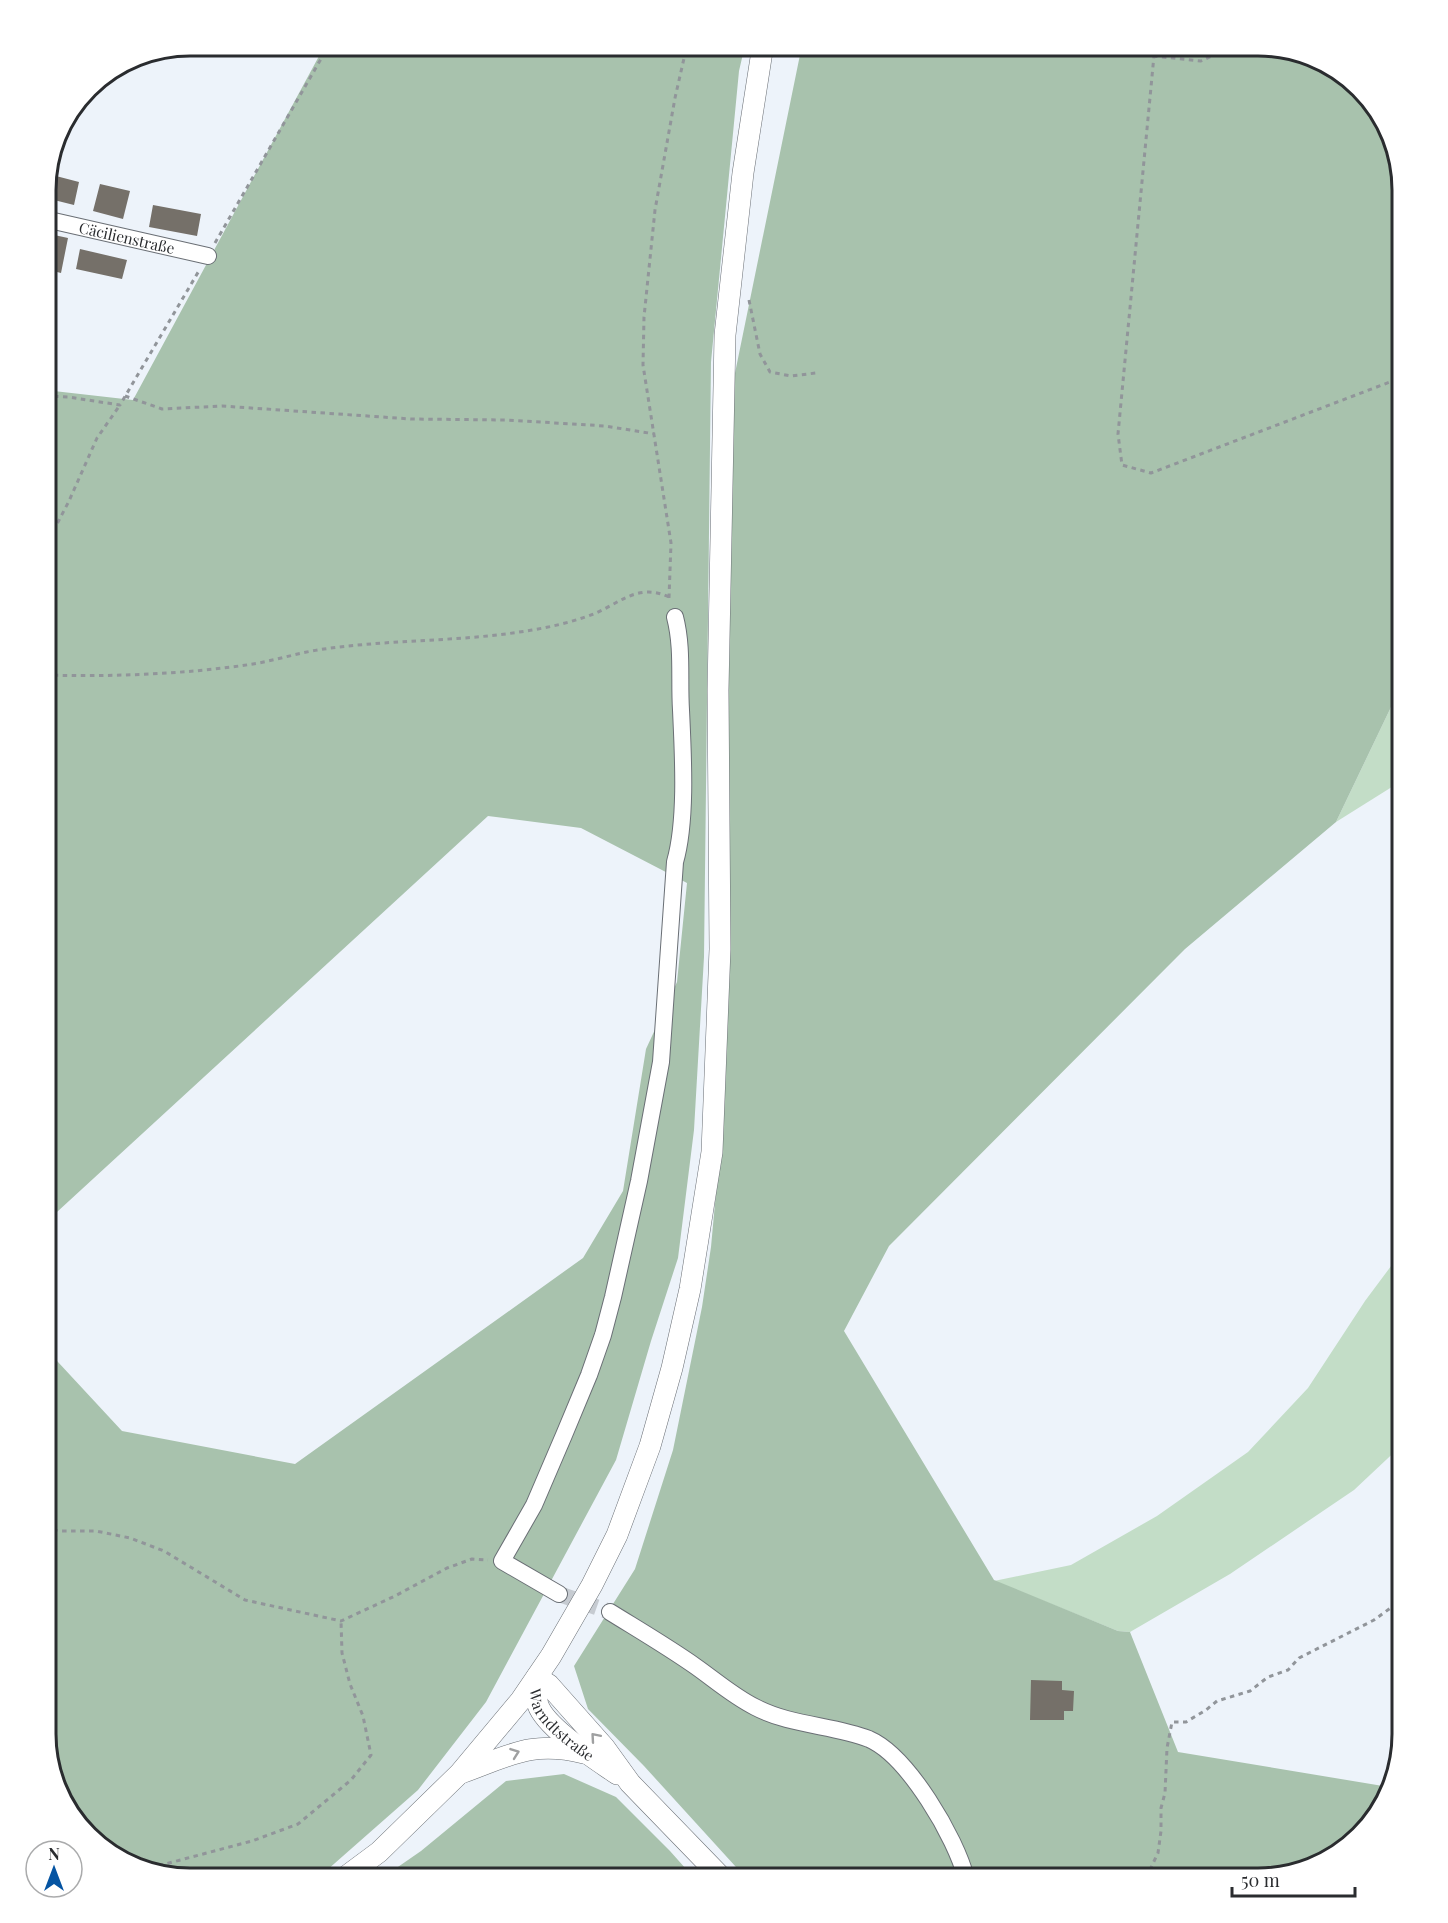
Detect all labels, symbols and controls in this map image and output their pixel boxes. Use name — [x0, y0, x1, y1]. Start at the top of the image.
street label: Cäcilienstraße — [77, 217, 177, 258]
street label: Warndtstraße — [526, 1687, 598, 1765]
one-way arrow — [591, 1733, 602, 1743]
one-way arrow — [509, 1748, 520, 1761]
north arrow — [24, 1839, 84, 1899]
text: N — [48, 1843, 60, 1864]
scale bar — [1232, 1860, 1355, 1898]
text: 50 m — [1241, 1868, 1280, 1892]

